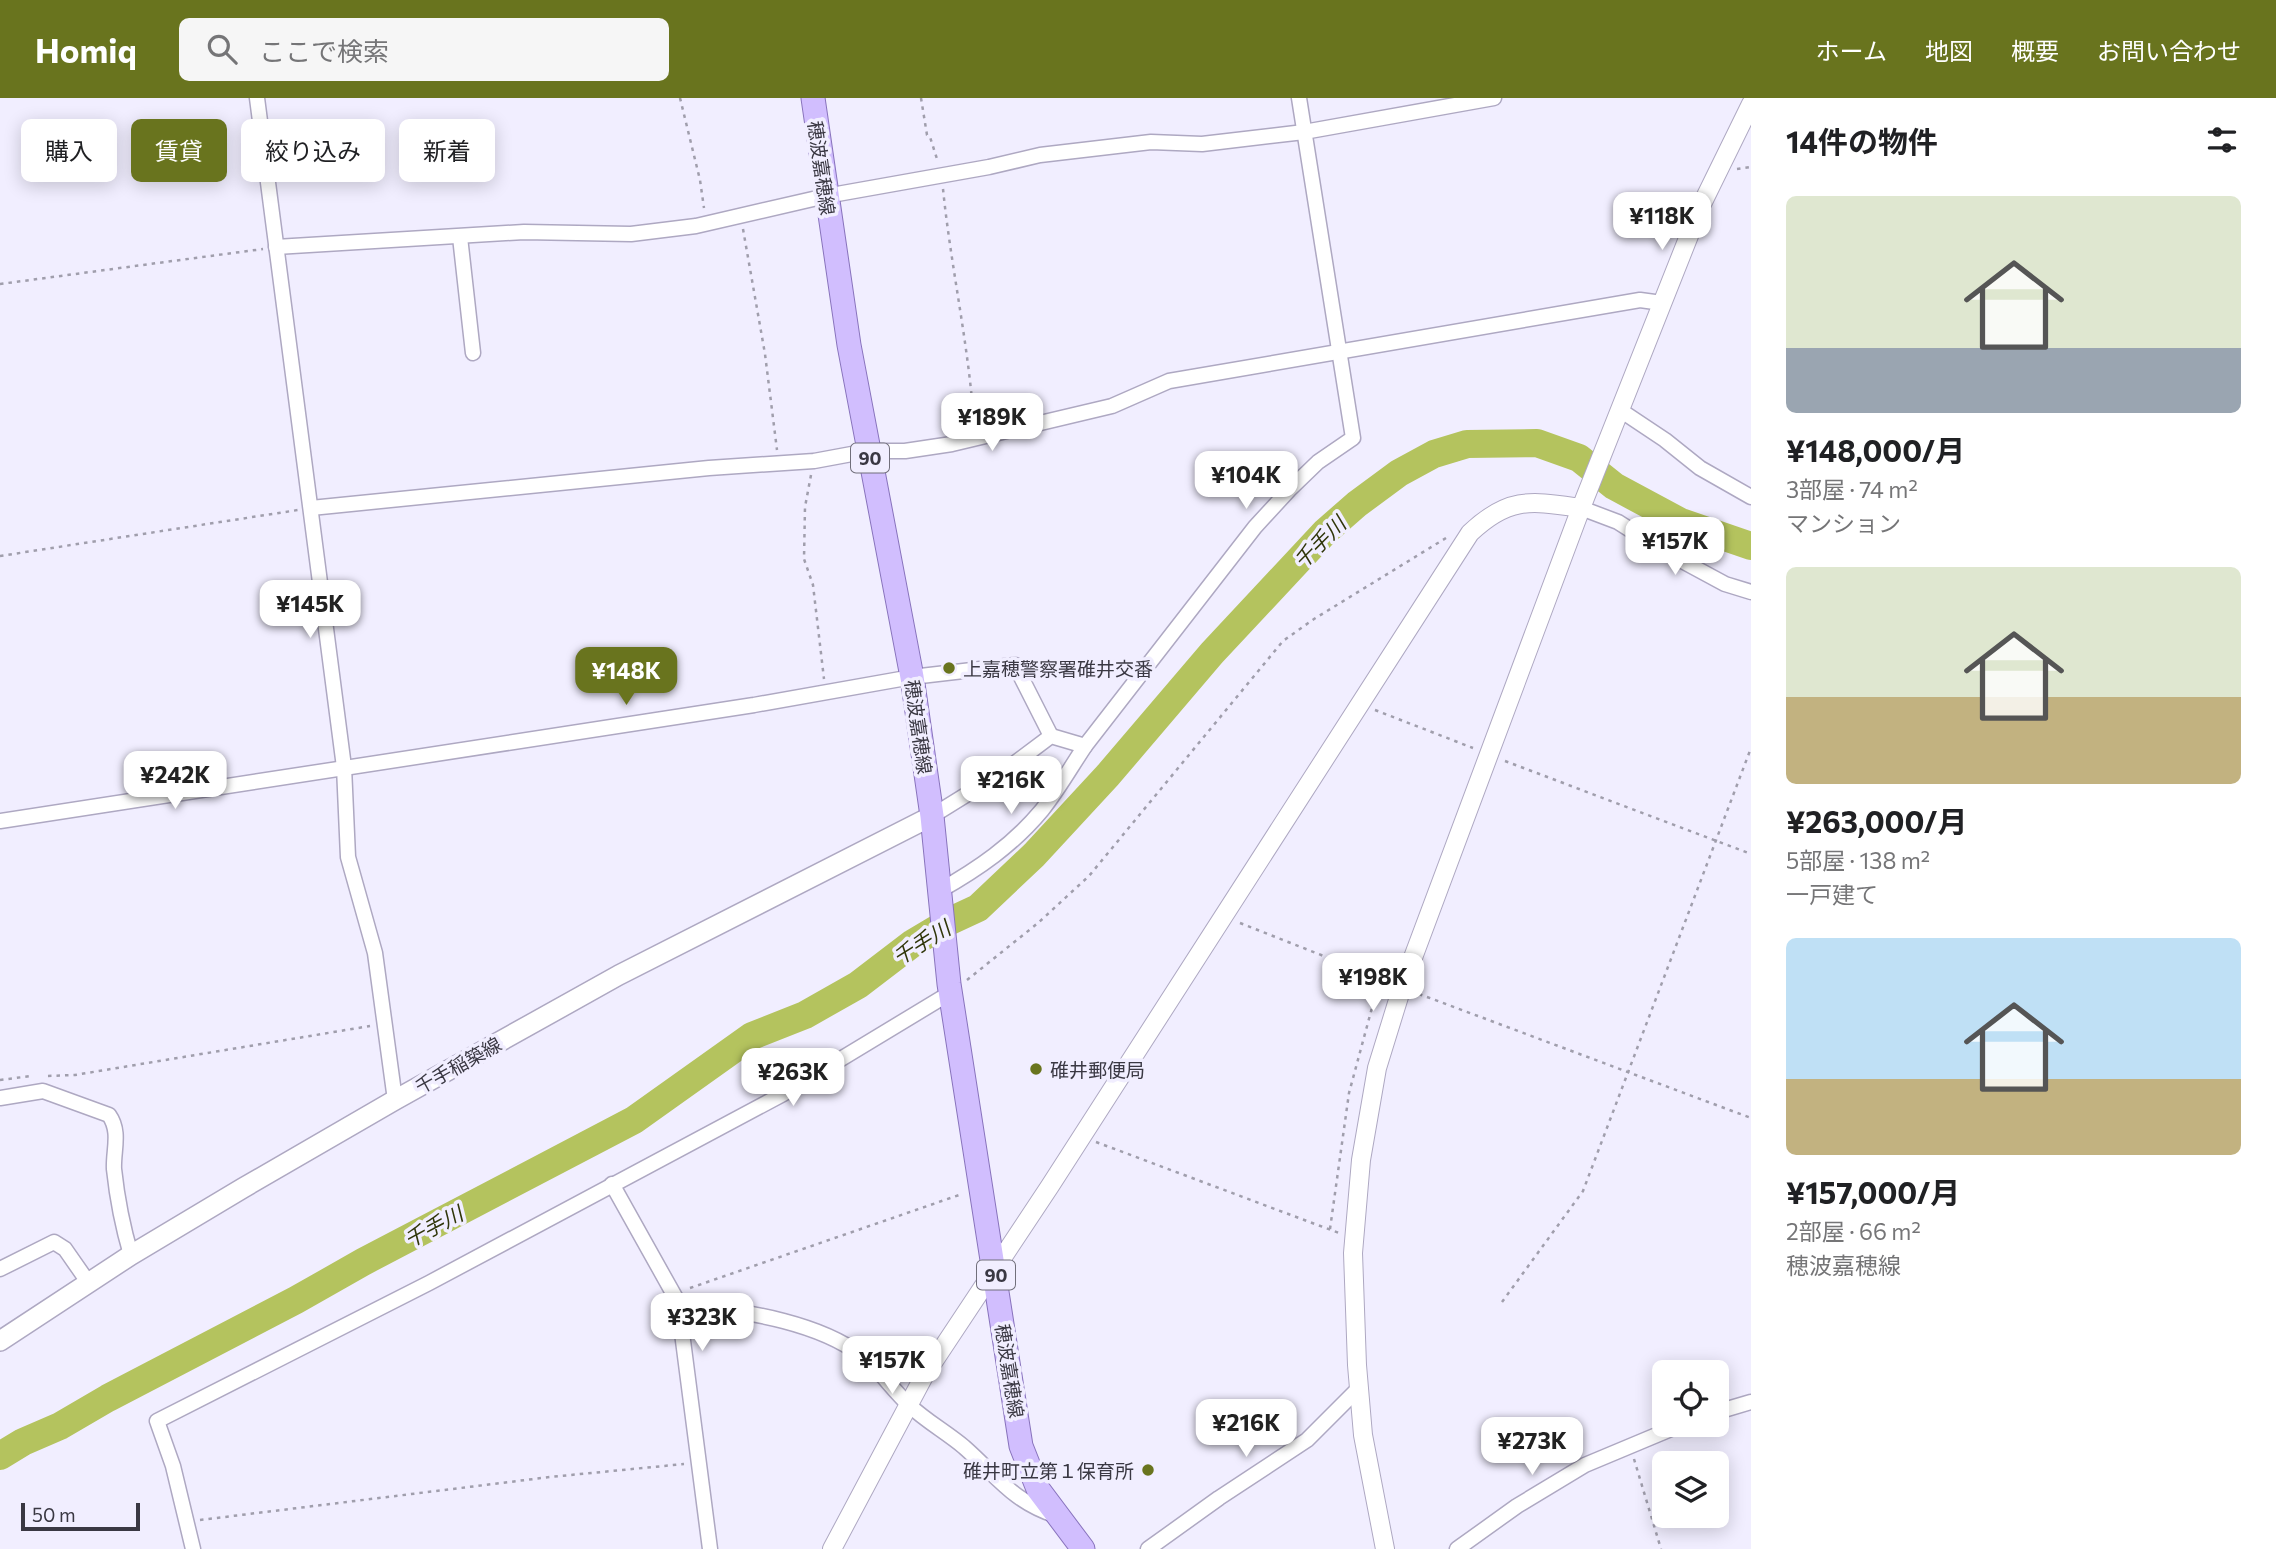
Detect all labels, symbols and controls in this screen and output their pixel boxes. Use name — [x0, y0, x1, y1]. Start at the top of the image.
search box — [179, 18, 669, 81]
text: Homiq — [35, 29, 137, 70]
icon: search — [203, 30, 241, 68]
text: ここで検索 — [259, 35, 389, 66]
text: ホーム — [1816, 36, 1887, 65]
text: 地図 — [1925, 36, 1973, 65]
text: 概要 — [2011, 36, 2059, 65]
text: お問い合わせ — [2097, 36, 2241, 65]
chip: 購入 — [21, 119, 117, 182]
chip: 賃貸 — [131, 119, 227, 182]
chip: 絞り込み — [241, 119, 385, 182]
chip: 新着 — [399, 119, 495, 182]
street label: 穂波嘉穂線 — [804, 119, 840, 217]
icon: filters — [2203, 121, 2241, 159]
text: 14件の物件 — [1786, 122, 1938, 159]
pin: ¥118K — [1613, 192, 1711, 252]
text: ¥118K — [1629, 201, 1695, 229]
icon: home — [1951, 242, 2077, 368]
pin: ¥189K — [943, 394, 1041, 453]
text: ¥189K — [957, 402, 1027, 430]
text: ¥148,000/月 — [1786, 431, 1965, 468]
road number: 90 — [851, 444, 889, 472]
pin: ¥104K — [1197, 452, 1295, 511]
text: ¥104K — [1211, 460, 1281, 488]
text: 3部屋 · 74 m² — [1786, 475, 1918, 503]
water label: 千手川 — [1288, 509, 1352, 573]
text: マンション — [1786, 509, 1901, 537]
pin: ¥157K — [1626, 518, 1724, 577]
text: ¥157K — [1641, 526, 1709, 554]
pin: ¥145K — [261, 580, 359, 640]
text: ¥145K — [276, 589, 344, 617]
icon: home — [1951, 613, 2077, 739]
pin: ¥148K — [577, 648, 675, 707]
text: ¥148K — [591, 656, 661, 684]
place label: 上嘉穂警察署碓井交番 — [963, 657, 1153, 680]
marker: 上嘉穂警察署碓井交番 — [941, 660, 957, 676]
street label: 穂波嘉穂線 — [901, 678, 937, 776]
pin: ¥242K — [126, 752, 224, 811]
pin: ¥216K — [962, 756, 1060, 816]
text: ¥242K — [140, 760, 210, 788]
text: ¥216K — [977, 765, 1045, 793]
text: ¥263,000/月 — [1786, 802, 1968, 839]
text: 5部屋 · 138 m² — [1786, 846, 1930, 874]
text: 一戸建て — [1786, 880, 1878, 908]
water label: 千手川 — [888, 914, 956, 969]
pin: ¥198K — [1324, 954, 1422, 1013]
text: ¥198K — [1338, 962, 1408, 990]
icon: home — [1951, 984, 2077, 1110]
street label: 千手稲築線 — [411, 1032, 505, 1098]
pin: ¥263K — [744, 1048, 842, 1108]
text: ¥263K — [757, 1057, 829, 1085]
place label: 碓井郵便局 — [1050, 1058, 1145, 1081]
marker: 碓井郵便局 — [1028, 1061, 1044, 1077]
text: ¥157,000/月 — [1786, 1173, 1960, 1210]
water label: 千手川 — [399, 1199, 468, 1252]
text: 2部屋 · 66 m² — [1786, 1217, 1921, 1245]
text: 穂波嘉穂線 — [1786, 1251, 1901, 1279]
road number: 90 — [977, 1260, 1015, 1290]
pin: ¥323K — [653, 1294, 751, 1353]
text: ¥323K — [667, 1302, 737, 1330]
street label: 穂波嘉穂線 — [991, 1322, 1029, 1420]
pin: ¥157K — [843, 1336, 941, 1396]
text: ¥157K — [858, 1345, 926, 1373]
map controls — [1652, 1360, 1729, 1528]
button: locate — [1652, 1360, 1729, 1437]
pin: ¥216K — [1197, 1400, 1295, 1459]
text: ¥216K — [1212, 1408, 1280, 1436]
pin: ¥273K — [1483, 1418, 1581, 1477]
text: ¥273K — [1497, 1426, 1567, 1454]
button: layers — [1652, 1451, 1729, 1528]
place label: 碓井町立第１保育所 — [963, 1459, 1134, 1482]
marker: 碓井町立第１保育所 — [1140, 1462, 1156, 1478]
scale bar — [21, 1500, 140, 1532]
text: 50 m — [32, 1503, 76, 1526]

